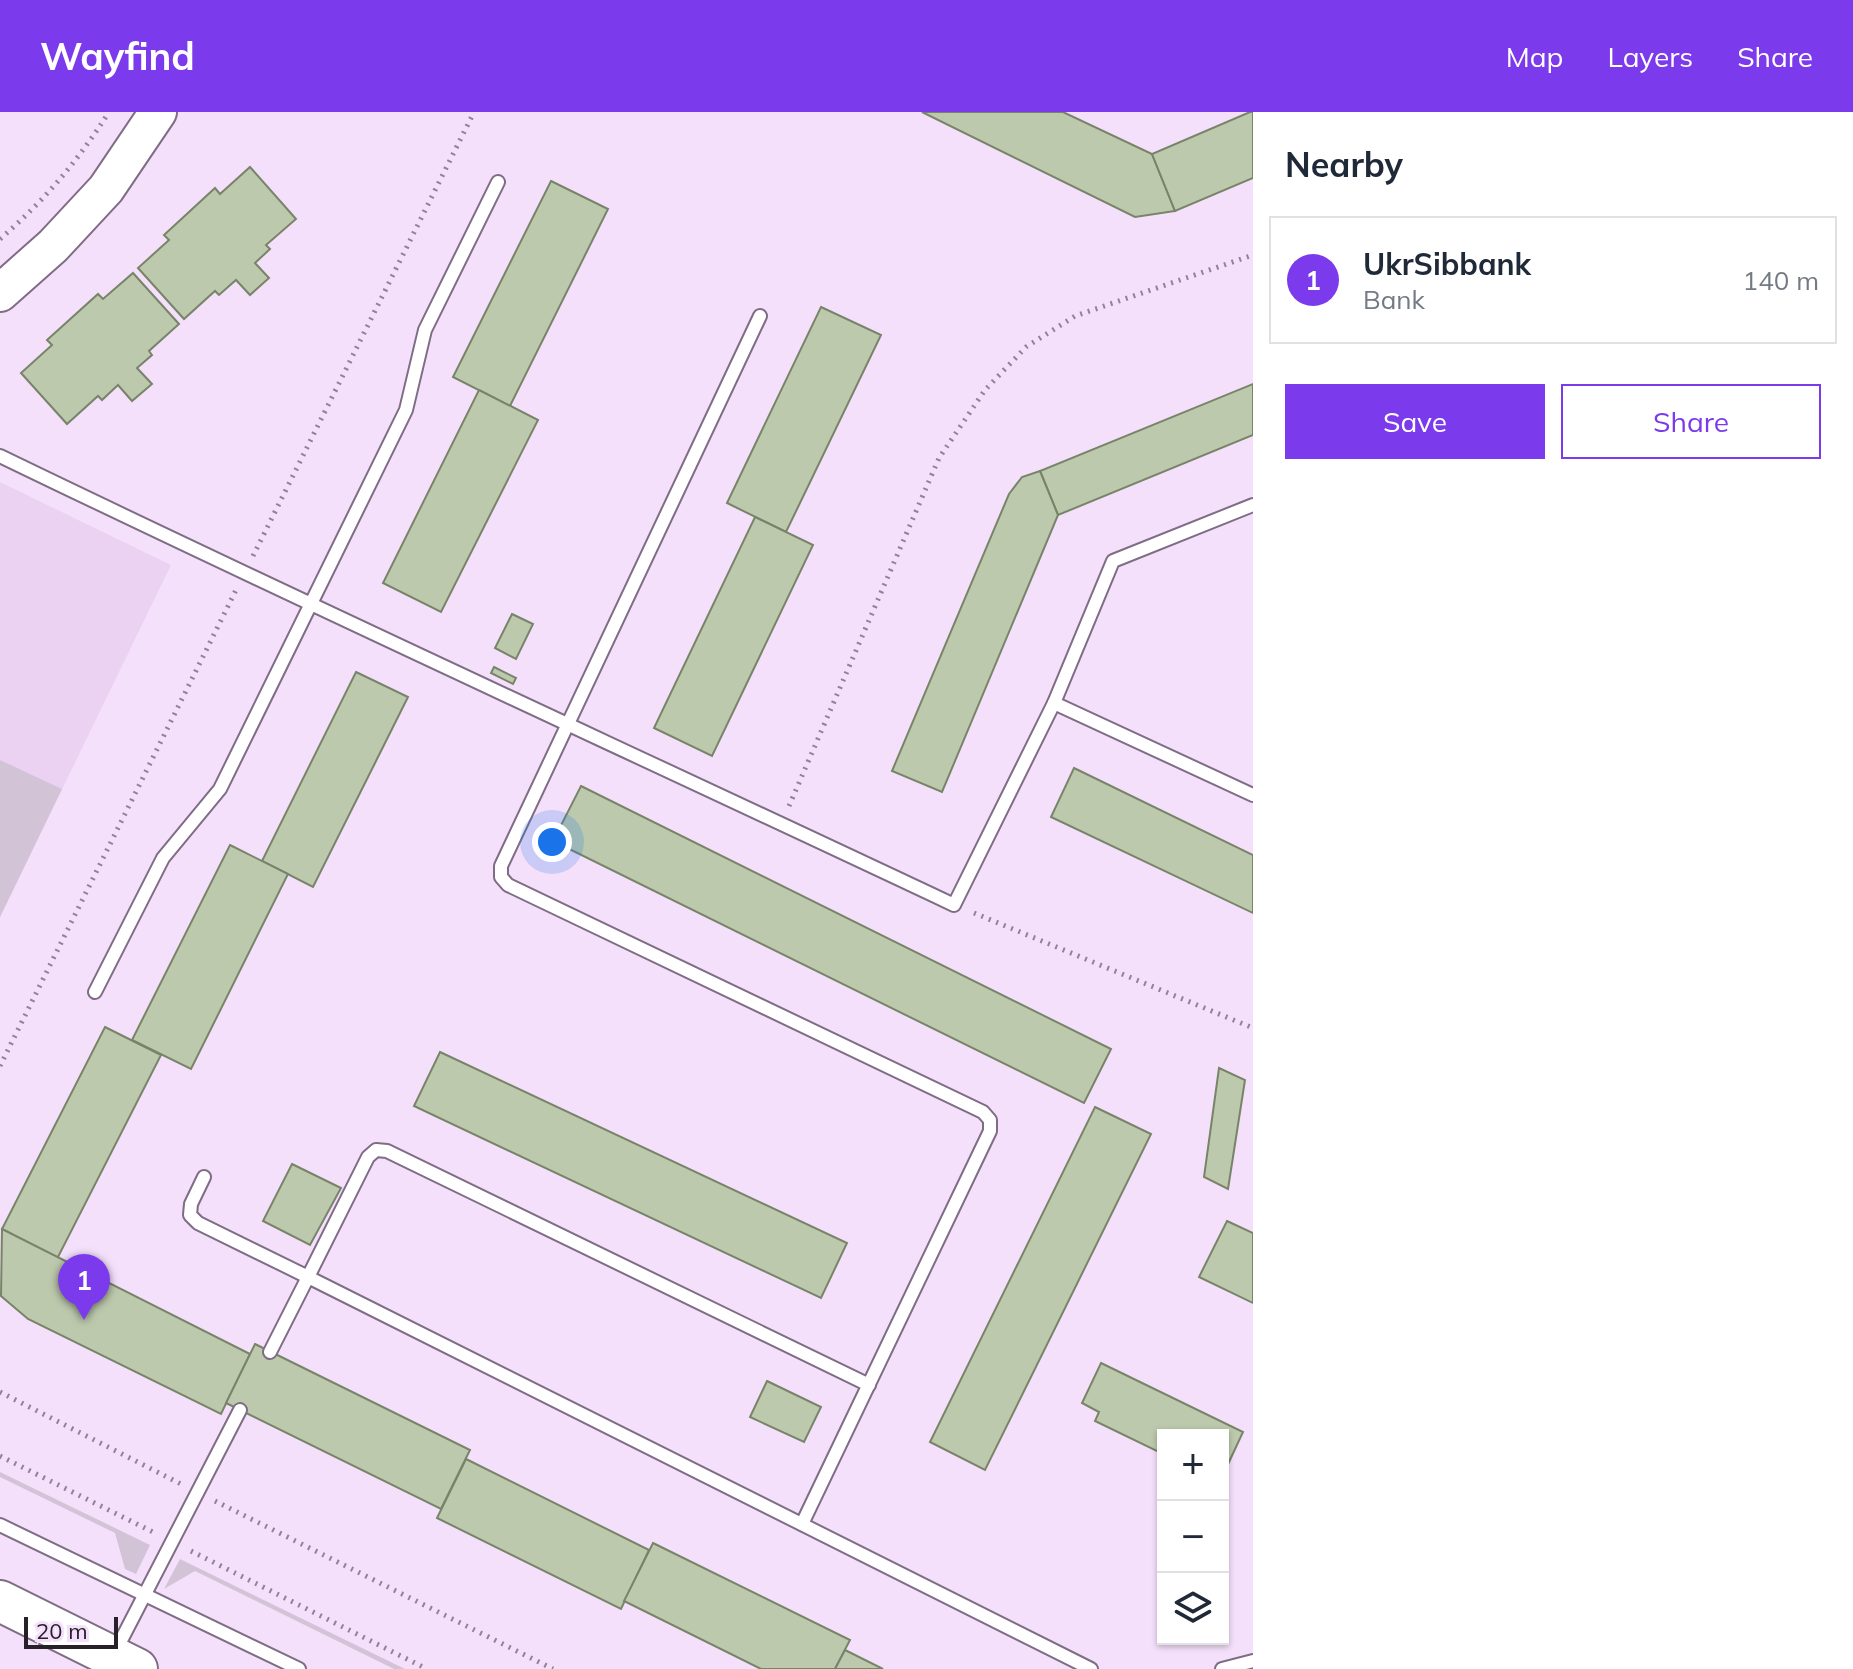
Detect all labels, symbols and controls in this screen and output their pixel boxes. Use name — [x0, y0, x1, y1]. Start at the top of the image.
text: Wayfind — [40, 32, 195, 80]
text: Map — [1506, 39, 1563, 74]
text: Layers — [1607, 39, 1693, 74]
text: Share — [1737, 39, 1813, 74]
text: Nearby — [1285, 143, 1403, 186]
text: UkrSibbank — [1363, 245, 1531, 283]
text: 1 — [1305, 264, 1321, 297]
text: 140 m — [1743, 264, 1819, 297]
text: Bank — [1363, 283, 1425, 316]
button: Save — [1285, 384, 1545, 459]
button: Share — [1561, 384, 1821, 459]
your location — [532, 822, 572, 862]
pin: 1 — [58, 1254, 110, 1320]
map controls — [1157, 1429, 1229, 1645]
button: + — [1157, 1429, 1229, 1501]
button: − — [1157, 1501, 1229, 1573]
button: layers — [1157, 1573, 1229, 1645]
scale bar — [24, 1613, 118, 1649]
text: 20 m — [36, 1617, 87, 1645]

